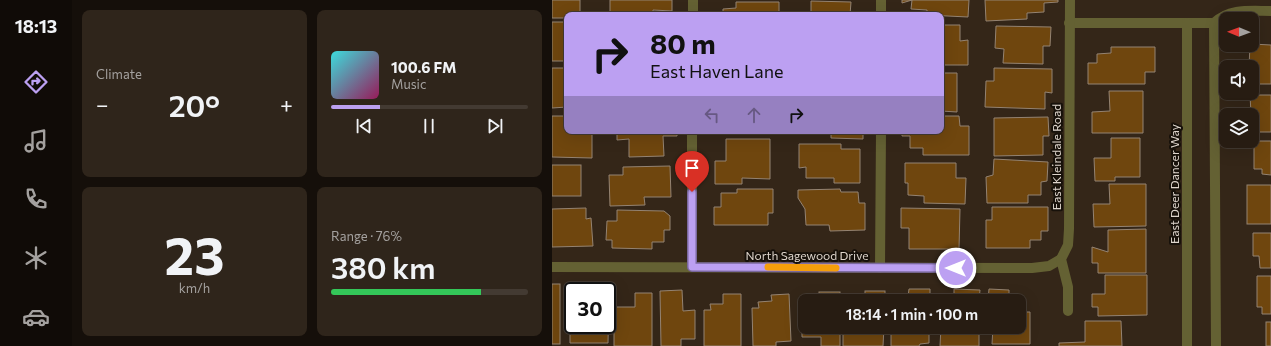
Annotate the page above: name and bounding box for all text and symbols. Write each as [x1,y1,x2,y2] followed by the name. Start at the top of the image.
[1219,12,1259,52] north arrow
[1219,12,1259,148] map controls
[15,15,57,37] text: 18:13
[650,26,716,60] text: 80 m
[584,28,636,80] icon: right
[391,58,457,76] text: 100.6 FM
[650,60,783,82] text: East Haven Lane
[1219,60,1259,100] button: sound
[96,66,142,82] text: Climate
[22,68,50,96] icon: directions
[391,76,426,92] text: Music
[169,86,220,123] text: 20°
[96,91,109,118] text: −
[280,91,293,118] text: +
[701,104,723,126] icon: left
[743,104,765,126] icon: ahead
[785,104,807,126] icon: right
[1049,104,1063,210] street label: East Kleindale Road
[1219,108,1259,148] button: layers
[353,115,375,137] icon: previous
[418,115,440,137] icon: pause
[484,115,506,137] icon: next
[1167,124,1181,244] street label: East Deer Dancer Way
[22,127,50,155] icon: music
[675,151,709,192] pin
[681,157,703,179] icon: arrive
[22,185,50,213] icon: phone
[165,222,224,286] text: 23
[331,228,402,244] text: Range · 76%
[22,244,50,272] icon: climate
[935,247,977,289] position arrow
[331,248,435,285] text: 380 km
[746,248,868,262] street label: North Sagewood Drive
[179,280,210,296] text: km/h
[564,282,616,334] speed limit sign: 30
[22,303,50,331] icon: car
[846,305,978,323] text: 18:14 · 1 min · 100 m

